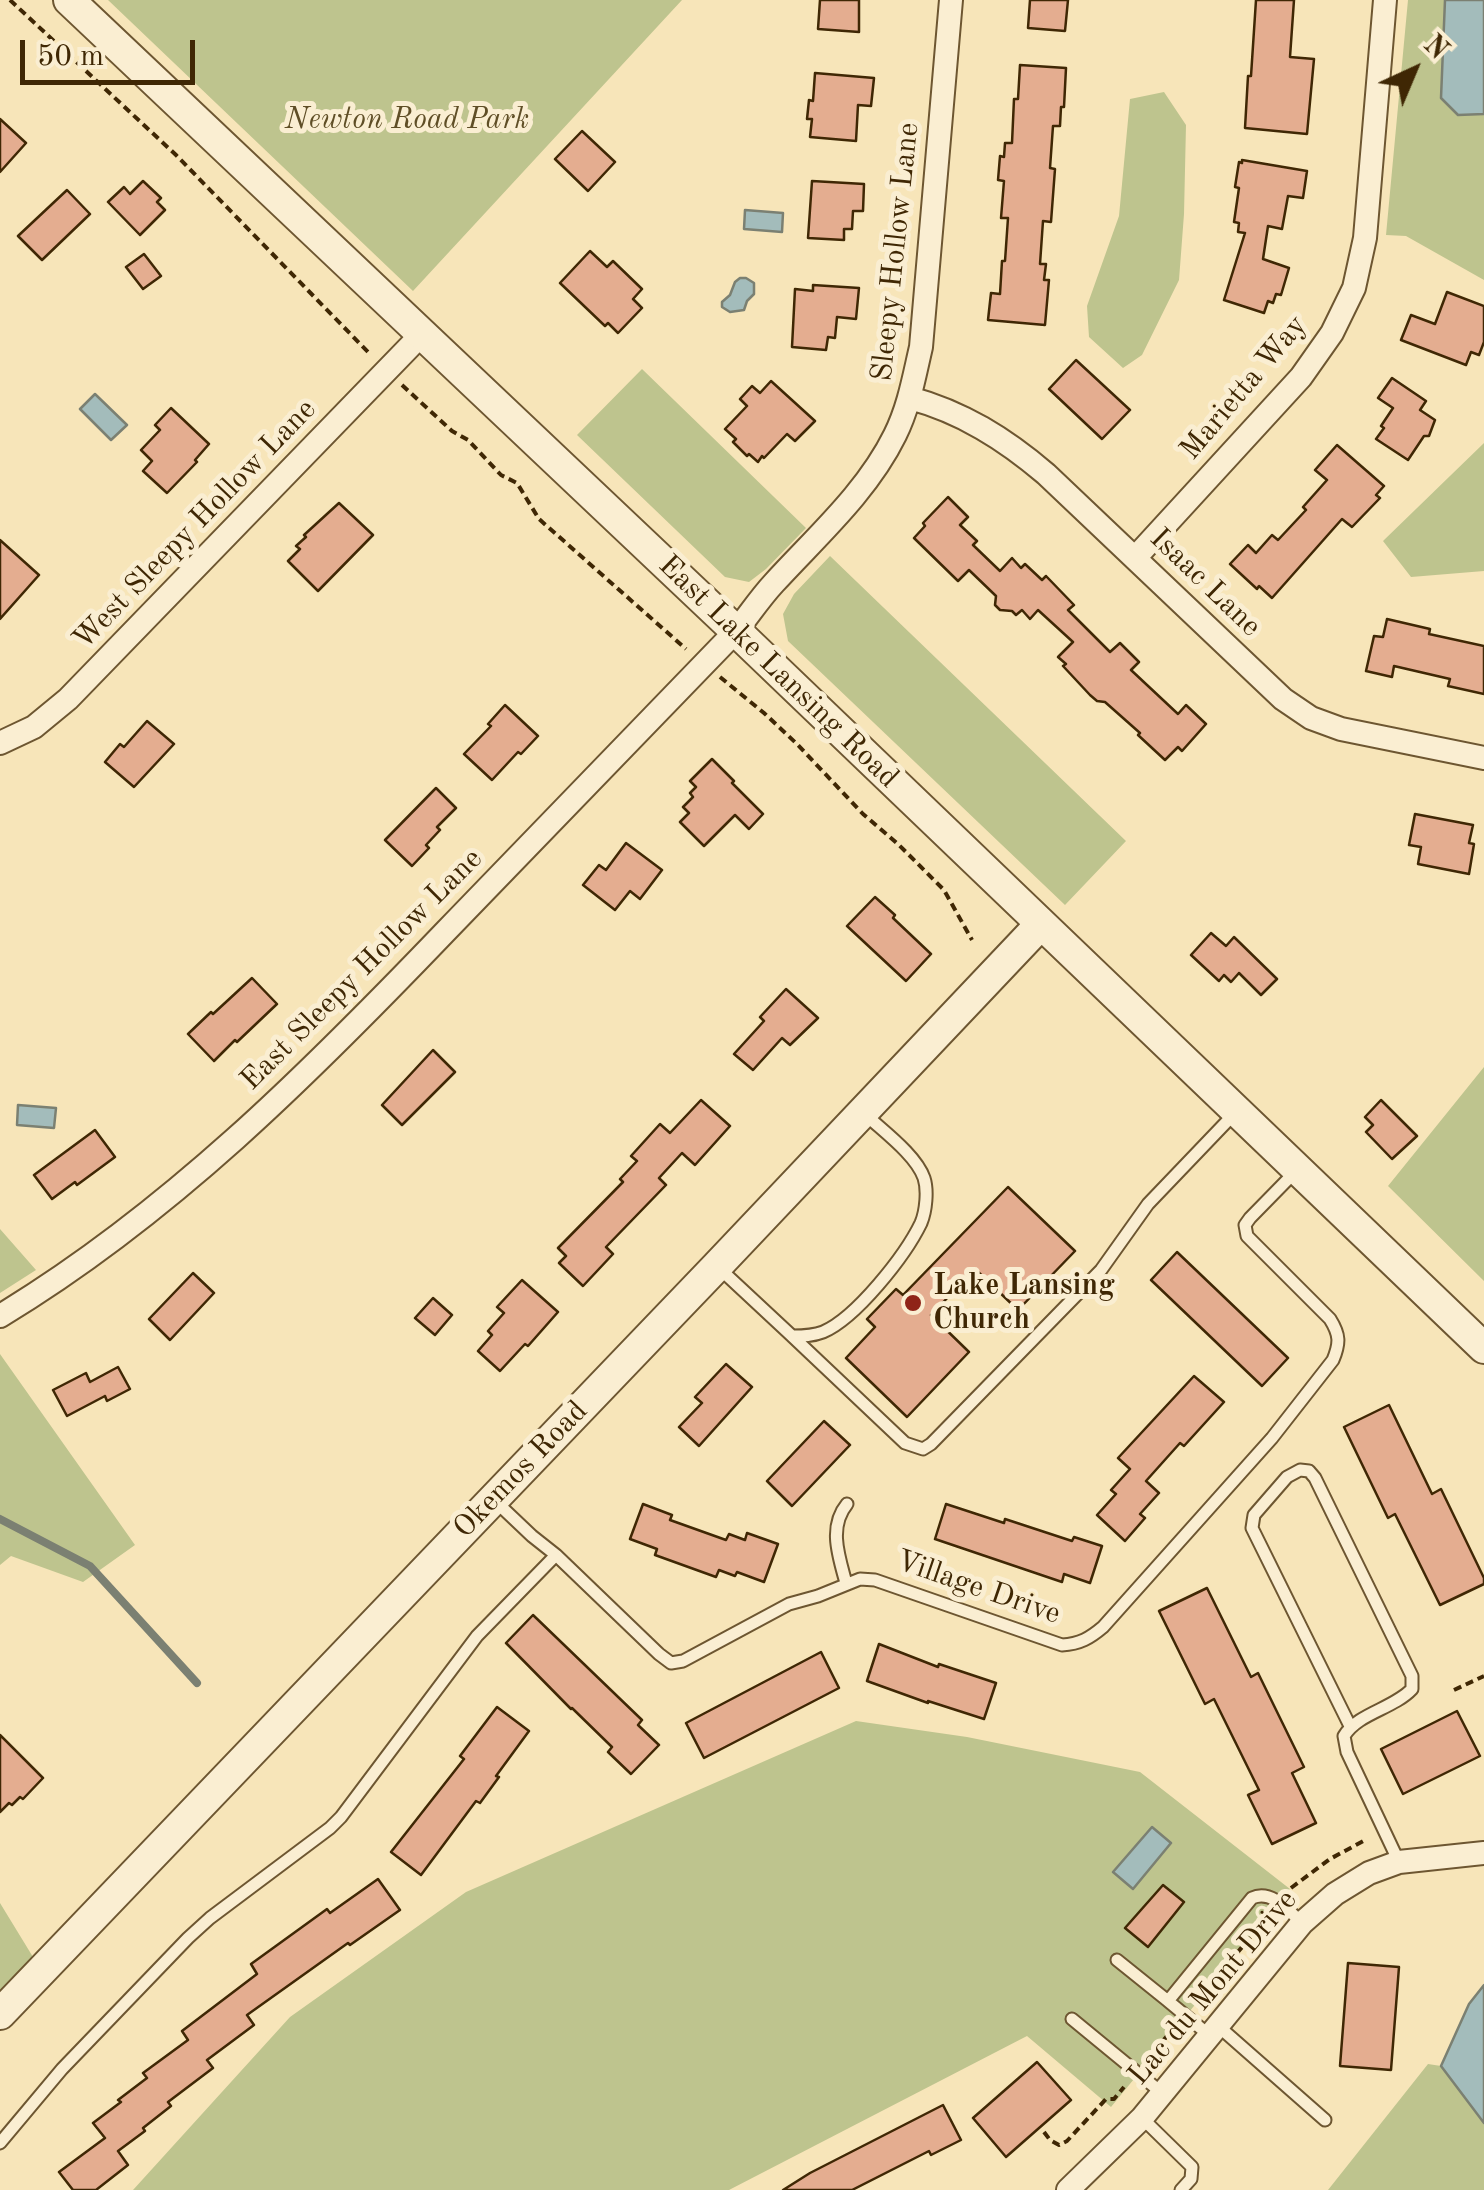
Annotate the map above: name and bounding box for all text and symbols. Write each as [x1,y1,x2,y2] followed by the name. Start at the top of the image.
[25,20,200,82] scale bar
[1364,20,1464,120] north arrow
[1417,31,1452,66] text: N
[37,42,104,72] text: 50 m
[285,102,529,138] park label: Newton Road Park
[865,121,927,383] street label: Sleepy Hollow Lane
[1173,308,1315,468] street label: Marietta Way
[66,392,324,658] street label: West Sleepy Hollow Lane
[1142,521,1268,645] street label: Isaac Lane
[650,548,906,796] street label: East Lake Lansing Road
[234,842,490,1098] street label: East Sleepy Hollow Lane
[933,1268,1115,1338] place label: Lake Lansing Church
[902,1292,924,1314] marker: Lake Lansing Church
[446,1394,596,1546] street label: Okemos Road
[891,1543,1065,1633] street label: Village Drive
[1121,1883,1305,2093] street label: Lac du Mont Drive

